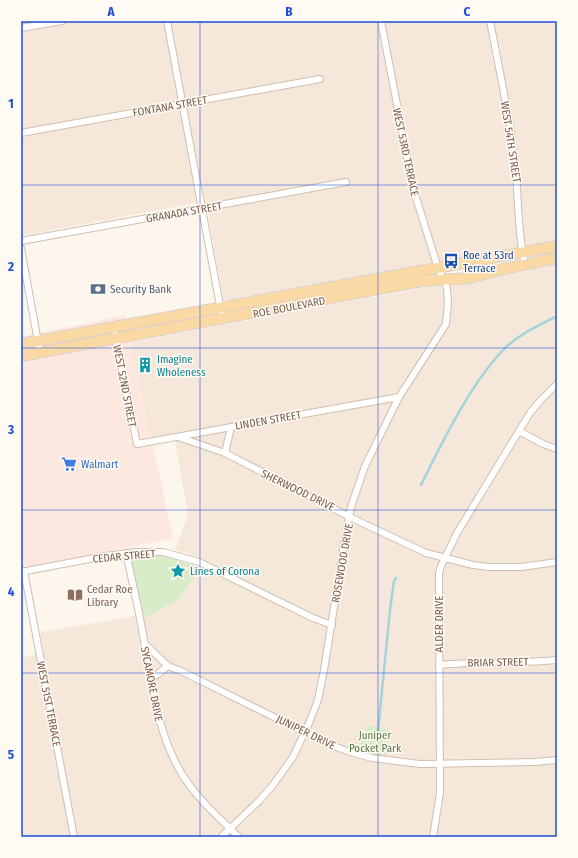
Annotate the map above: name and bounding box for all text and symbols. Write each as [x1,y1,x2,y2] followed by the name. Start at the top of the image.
[106,4,115,19] text: A
[285,4,293,19] text: B
[464,4,471,19] text: C
[132,93,209,119] street label: FONTANA STREET
[8,96,14,111] text: 1
[498,101,523,185] street label: WEST 54TH STREET
[390,107,421,197] street label: WEST 53RD TERRACE
[145,199,224,226] street label: GRANADA STREET
[463,249,514,275] place label: Roe at 53rd Terrace
[442,252,460,270] bus stop icon: Roe at 53rd Terrace
[7,259,14,274] text: 2
[89,280,107,298] bank icon: Security Bank
[110,283,172,296] place label: Security Bank
[252,294,326,321] street label: ROE BOULEVARD
[110,344,139,429] street label: WEST 52ND STREET
[157,353,206,379] place label: Imagine Wholeness
[136,356,154,374] building icon: Imagine Wholeness
[234,408,303,433] street label: LINDEN STREET
[7,422,14,437] text: 3
[60,455,78,473] supermarket icon: Walmart
[81,458,119,471] place label: Walmart
[259,467,337,514] street label: SHERWOOD DRIVE
[329,522,356,604] street label: ROSEWOOD DRIVE
[92,547,157,566] street label: CEDAR STREET
[169,562,187,580] place icon: Lines of Corona
[190,565,260,578] place label: Lines of Corona
[87,583,133,609] place label: Cedar Roe Library
[8,584,15,599] text: 4
[66,586,84,604] library icon: Cedar Roe Library
[433,596,446,652] street label: ALDER DRIVE
[138,645,165,723] street label: SYCAMORE DRIVE
[467,655,530,670] street label: BRIAR STREET
[34,660,63,748] street label: WEST 51ST TERRACE
[274,712,338,752] street label: JUNIPER DRIVE
[349,729,402,755] park label: Juniper Pocket Park
[8,747,14,762] text: 5

